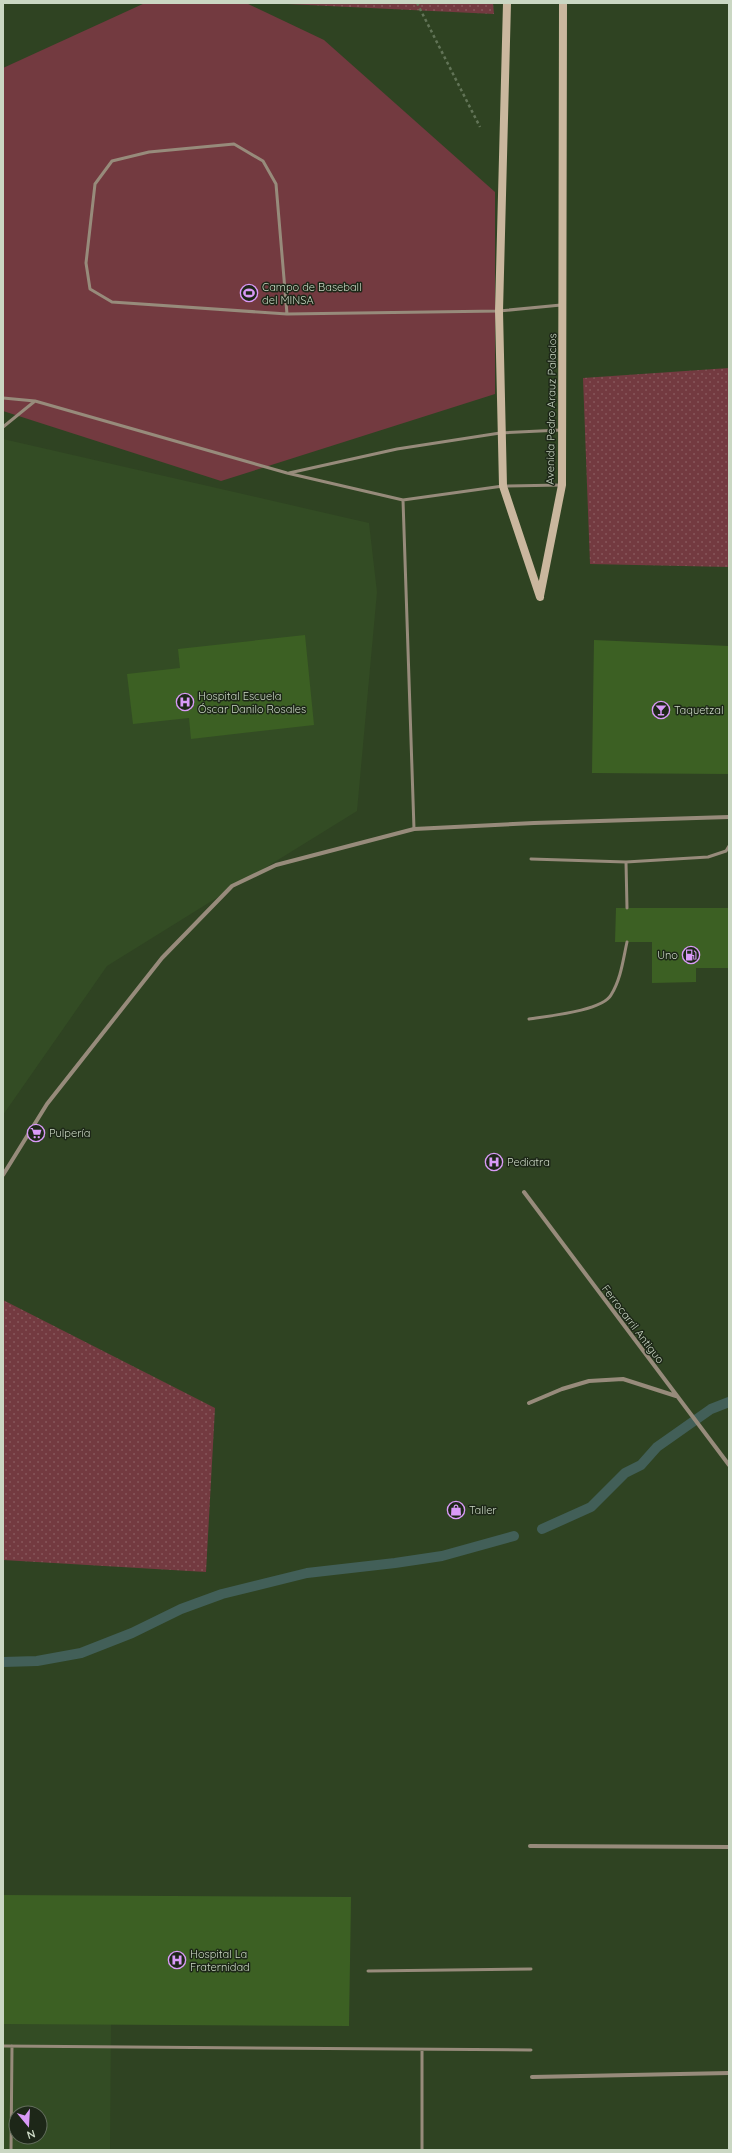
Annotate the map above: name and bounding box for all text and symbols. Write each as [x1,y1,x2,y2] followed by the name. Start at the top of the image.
[262,280,362,307] place label: Campo de Baseball del MINSA
[239,283,259,303] sports icon: Campo de Baseball del MINSA
[543,333,559,485] street label: Avenida Pedro Arauz Palacios
[198,689,306,716] place label: Hospital Escuela Óscar Danilo Rosales
[175,692,195,712] hospital icon: Hospital Escuela Óscar Danilo Rosales
[651,700,671,720] bar icon: Taquetzal
[674,703,724,717] place label: Taquetzal
[681,945,701,965] fuel station icon: Uno
[657,948,678,962] place label: Uno
[26,1123,46,1143] supermarket icon: Pulpería
[49,1126,90,1140] place label: Pulpería
[484,1152,504,1172] hospital icon: Pediatra
[507,1155,550,1169] place label: Pediatra
[599,1282,667,1366] street label: Ferrocarril Antiguo
[446,1500,466,1520] shop icon: Taller
[469,1503,497,1517] place label: Taller
[190,1947,250,1974] place label: Hospital La Fraternidad
[167,1950,187,1970] hospital icon: Hospital La Fraternidad
[8,2105,48,2145] north arrow
[25,2127,37,2142] text: N

